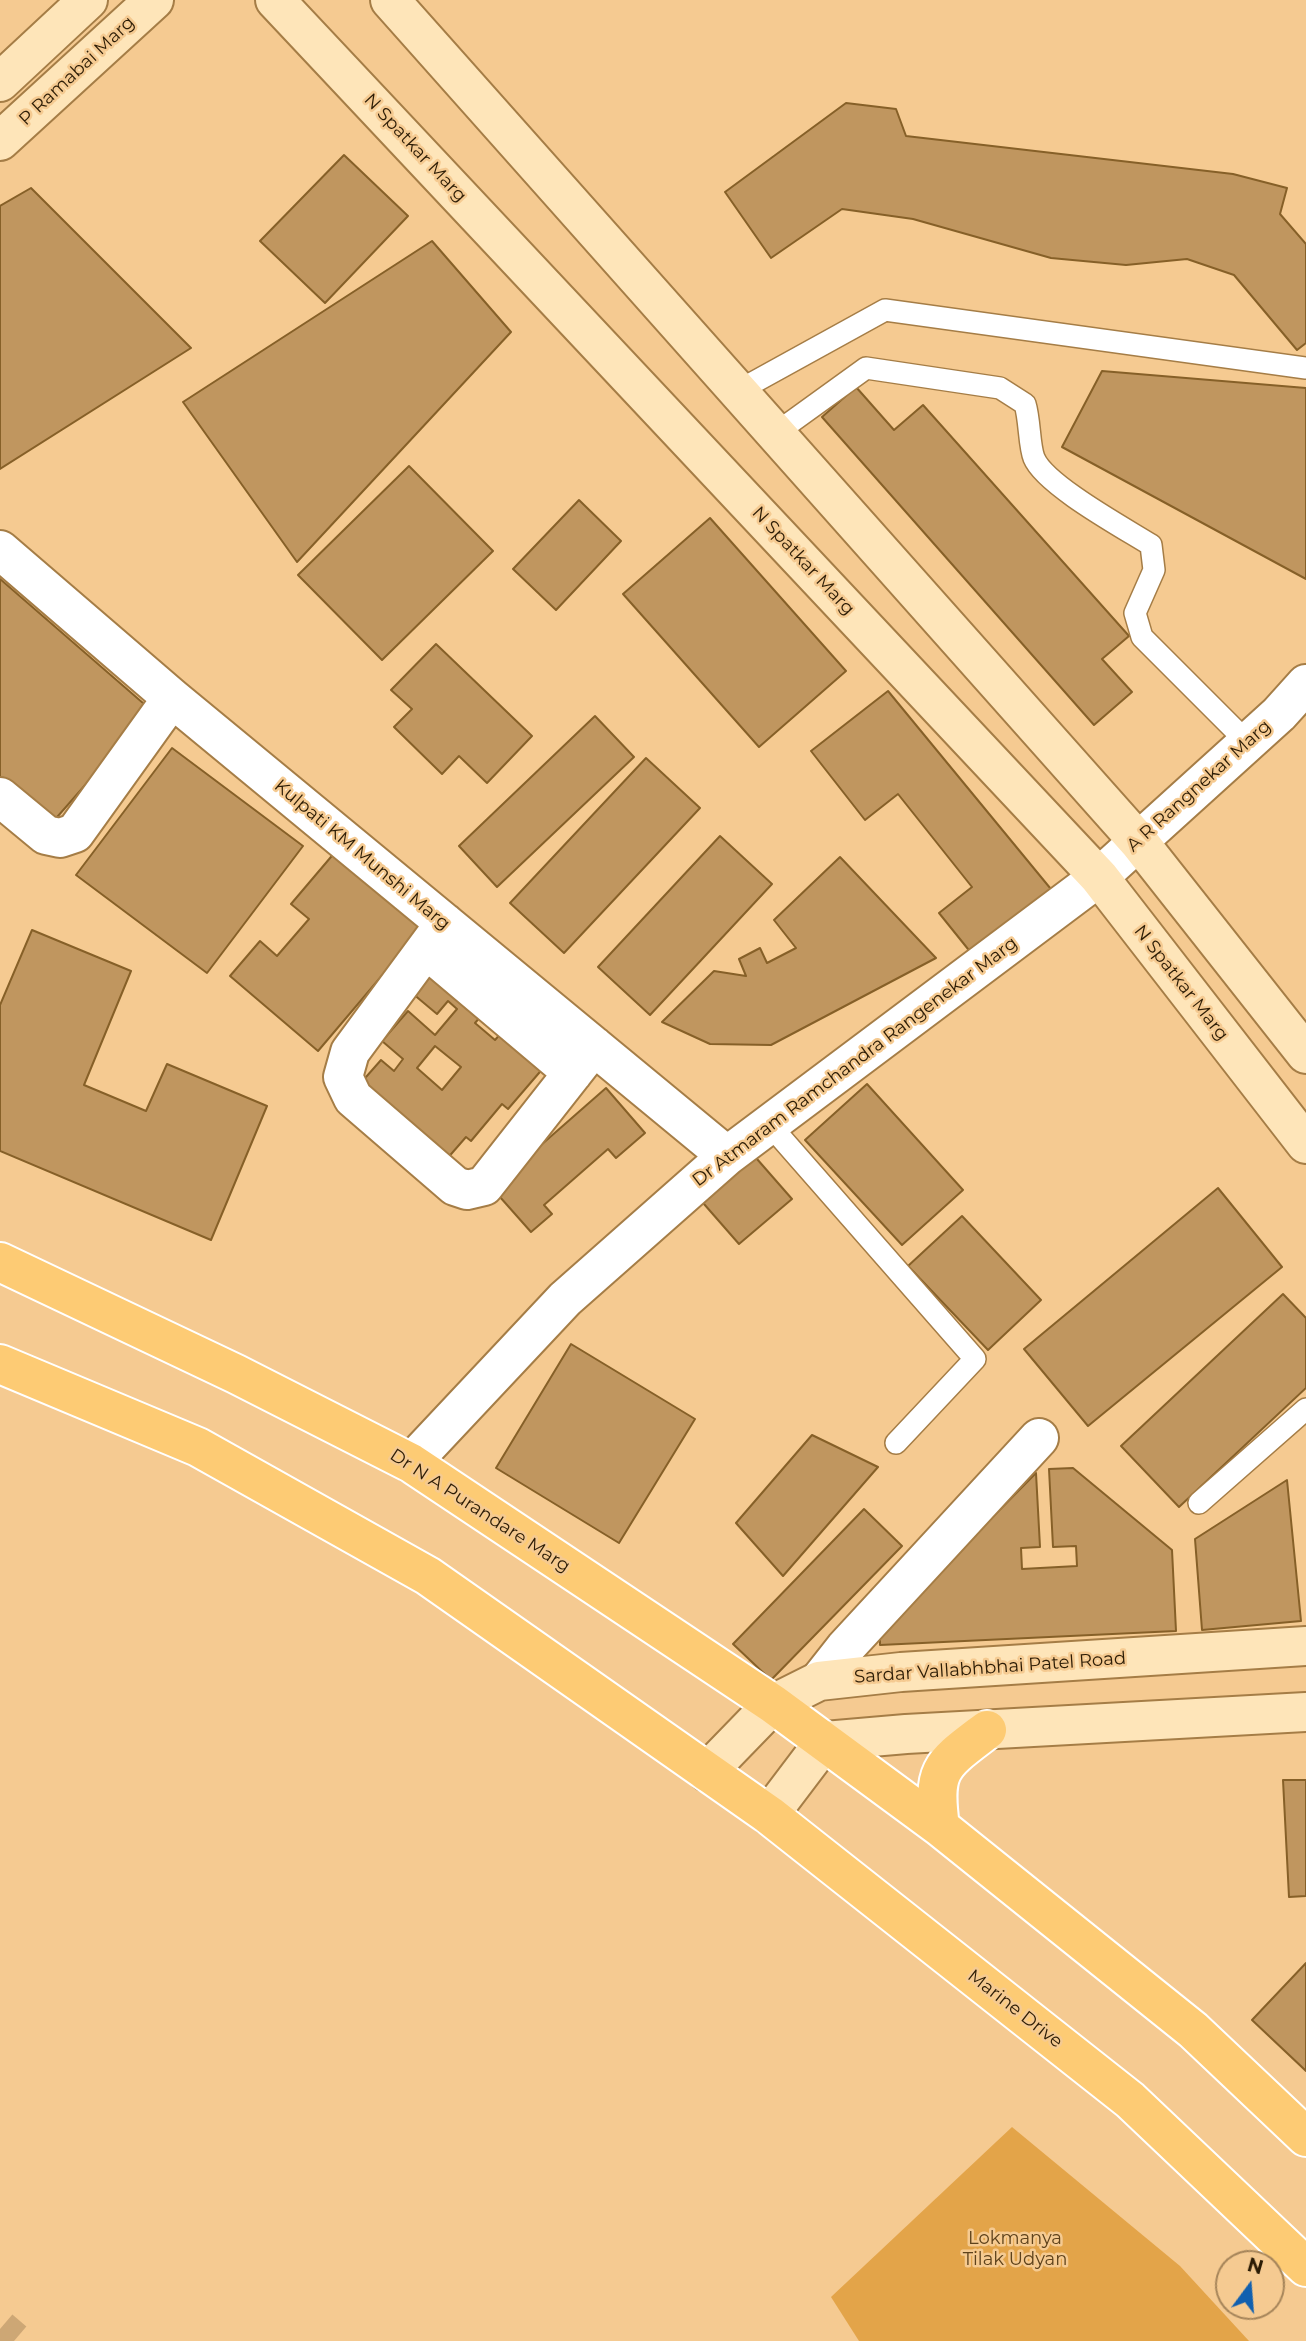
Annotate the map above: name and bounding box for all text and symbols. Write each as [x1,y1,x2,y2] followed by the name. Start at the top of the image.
[15,12,139,130] street label: P Ramabai Marg
[359,89,471,207] street label: N Spatkar Marg
[747,502,859,620] street label: N Spatkar Marg
[1122,716,1276,856] street label: A R Rangnekar Marg
[270,775,454,935] street label: Kulpati KM Munshi Marg
[1129,921,1233,1045] street label: N Spatkar Marg
[688,933,1022,1191] street label: Dr Atmaram Ramchandra Rangenekar Marg
[386,1445,574,1577] street label: Dr N A Purandare Marg
[853,1648,1127,1688] street label: Sardar Vallabhbhai Patel Road
[963,1965,1067,2053] street label: Marine Drive
[963,2228,1067,2270] park label: Lokmanya Tilak Udyan
[1215,2250,1285,2320] north arrow
[1245,2253,1266,2279] text: N

